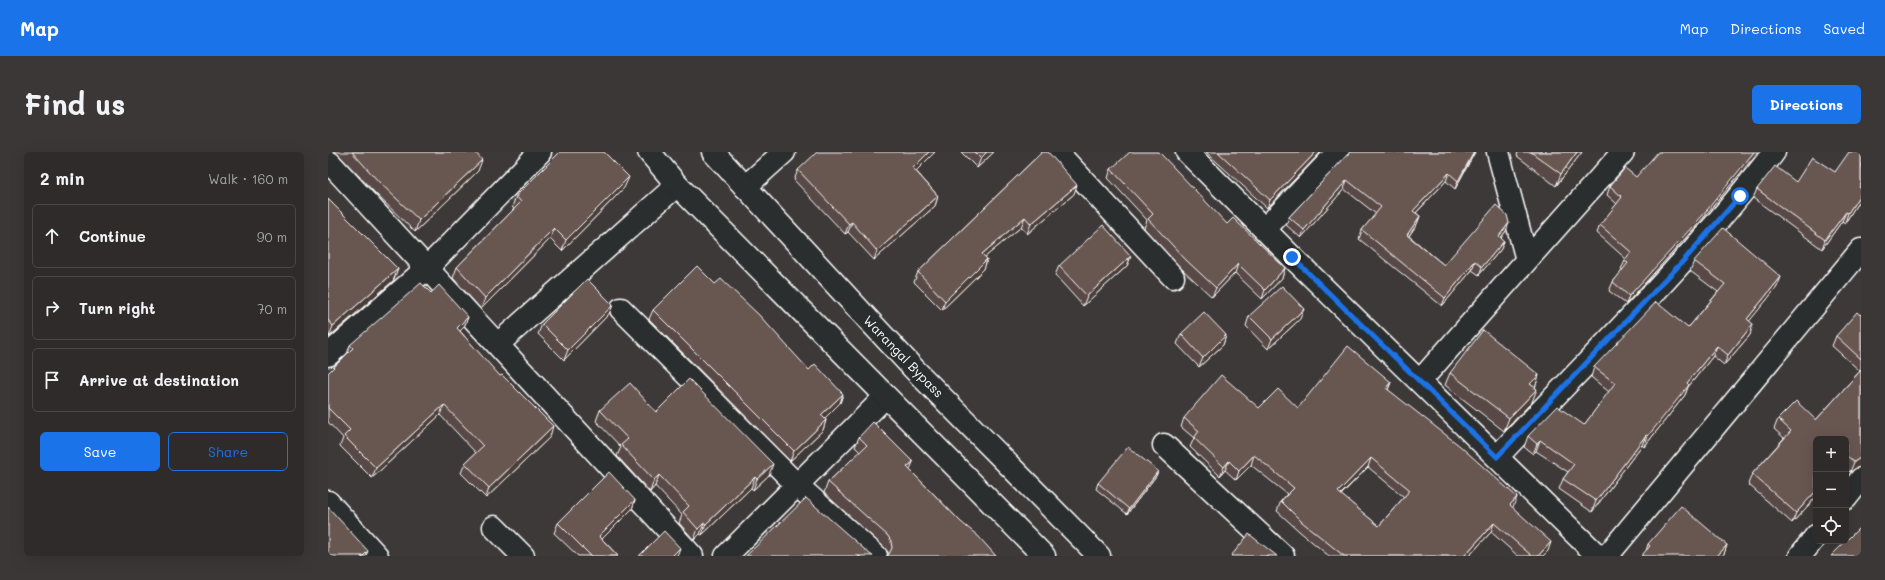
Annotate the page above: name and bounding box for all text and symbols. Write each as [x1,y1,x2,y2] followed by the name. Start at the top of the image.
[20,16,59,41] text: Map
[1680,19,1708,38] text: Map
[1730,19,1801,38] text: Directions
[1823,19,1865,38] text: Saved
[1752,85,1861,124] button: Directions
[24,86,125,122] text: Find us
[40,167,85,189] text: 2 min
[208,170,288,187] text: Walk · 160 m
[1731,187,1749,205] route start
[41,225,63,247] icon: ahead
[79,226,146,246] text: Continue
[257,228,287,245] text: 90 m
[1283,248,1301,266] route end
[41,297,63,319] icon: right
[79,298,156,318] text: Turn right
[257,300,287,317] text: 70 m
[860,311,948,401] street label: Warangal Bypass
[41,369,63,391] icon: arrive
[79,370,239,390] text: Arrive at destination
[40,432,160,471] button: Save
[168,432,288,471] button: Share
[1813,436,1849,544] map controls
[1813,436,1849,472] button: +
[1813,472,1849,508] button: −
[1813,508,1849,544] button: locate

